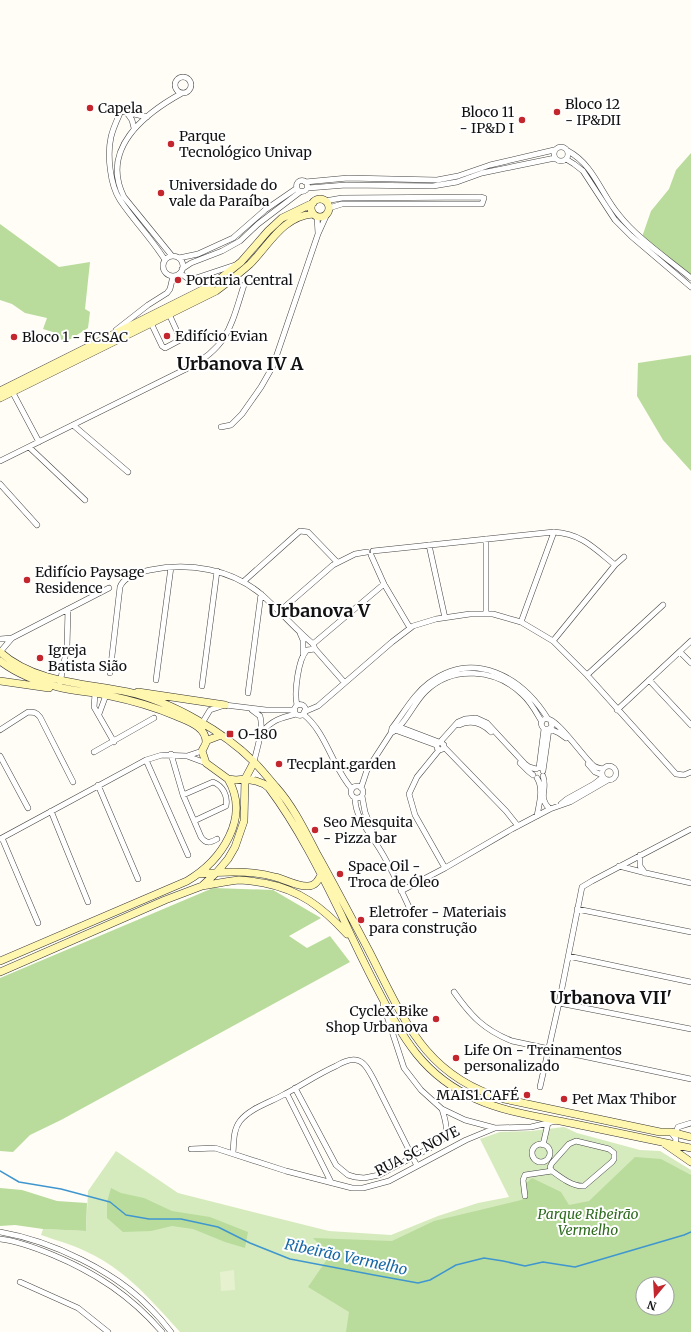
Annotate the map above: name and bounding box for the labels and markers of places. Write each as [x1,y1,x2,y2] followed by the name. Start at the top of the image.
[565,95,621,129] place label: Bloco 12 - IP&DII
[98,99,143,117] place label: Capela
[85,103,95,113] marker: Capela
[460,103,514,137] place label: Bloco 11 - IP&D I
[552,107,562,117] marker: Bloco 12 - IP&DII
[517,115,527,125] marker: Bloco 11 - IP&D I
[179,127,312,161] place label: Parque Tecnológico Univap
[166,139,176,149] marker: Parque Tecnológico Univap
[168,176,277,210] place label: Universidade do vale da Paraíba
[156,188,166,198] marker: Universidade do vale da Paraíba
[186,271,294,289] place label: Portaria Central
[173,275,183,285] marker: Portaria Central
[175,327,268,345] place label: Edifício Evian
[22,328,128,346] place label: Bloco 1 - FCSAC
[162,331,172,341] marker: Edifício Evian
[9,332,19,342] marker: Bloco 1 - FCSAC
[35,563,144,597] place label: Edifício Paysage Residence
[22,575,32,585] marker: Edifício Paysage Residence
[48,641,127,675] place label: Igreja Batista Sião
[35,653,45,663] marker: Igreja Batista Sião
[238,725,277,743] place label: O-180
[225,729,235,739] marker: O-180
[287,755,396,773] place label: Tecplant.garden
[274,759,284,769] marker: Tecplant.garden
[323,813,413,847] place label: Seo Mesquita - Pizza bar
[310,825,320,835] marker: Seo Mesquita - Pizza bar
[348,857,439,891] place label: Space Oil - Troca de Óleo
[335,869,345,879] marker: Space Oil - Troca de Óleo
[369,903,506,937] place label: Eletrofer - Materiais para construção
[356,915,366,925] marker: Eletrofer - Materiais para construção
[326,1002,428,1036] place label: CycleX Bike Shop Urbanova
[431,1014,441,1024] marker: CycleX Bike Shop Urbanova
[464,1041,622,1075] place label: Life On - Treinamentos personalizado
[451,1053,461,1063] marker: Life On - Treinamentos personalizado
[436,1086,519,1104] place label: MAIS1.CAFÉ
[522,1090,532,1100] marker: MAIS1.CAFÉ
[572,1090,676,1108] place label: Pet Max Thibor
[559,1094,569,1104] marker: Pet Max Thibor

